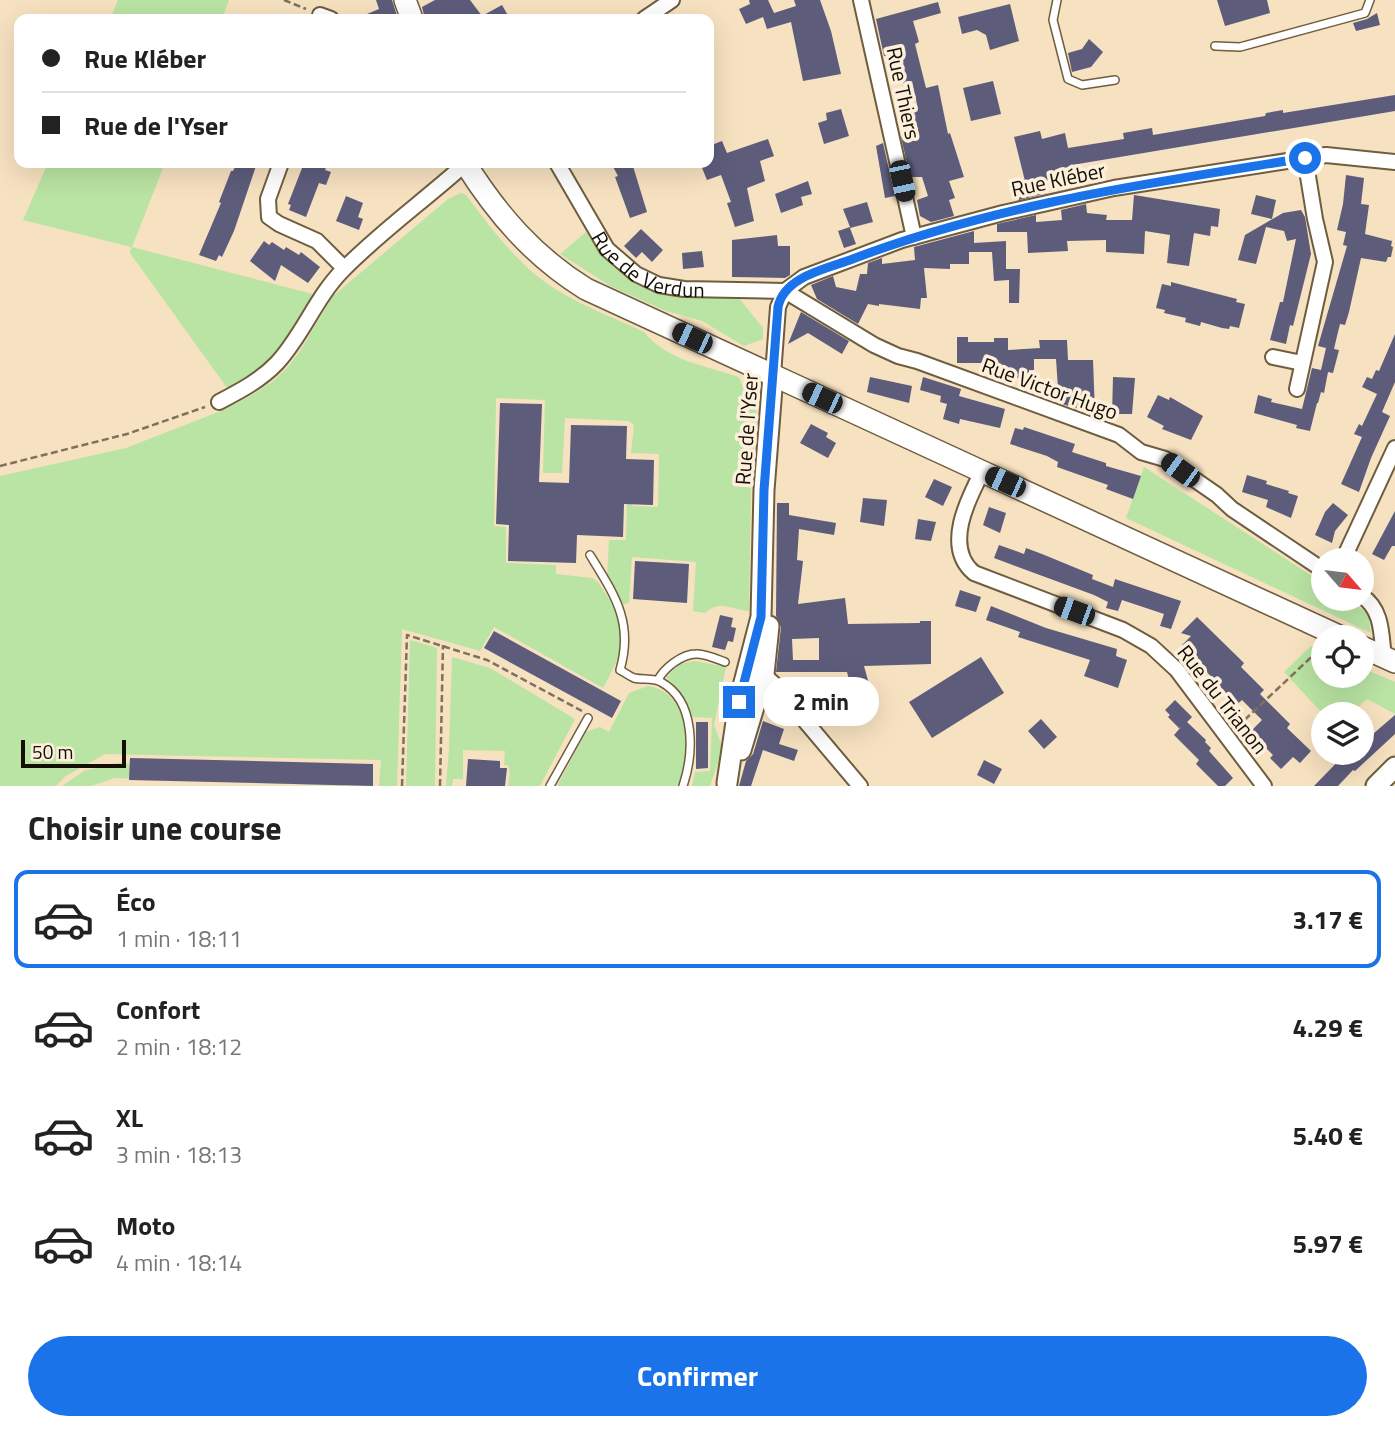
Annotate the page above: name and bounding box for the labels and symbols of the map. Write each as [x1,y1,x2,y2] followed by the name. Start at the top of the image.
[879,44,929,142] street label: Rue Thiers
[1289,142,1321,174] route start
[1008,153,1108,205] street label: Rue Kléber
[888,158,917,204] car
[584,225,705,305] street label: Rue de Verdun
[669,320,716,356] car
[977,349,1123,427] street label: Rue Victor Hugo
[726,372,766,486] street label: Rue de l'Yser
[799,380,846,416] car
[1157,449,1204,491] car
[982,464,1029,500] car
[1311,548,1374,611] north arrow
[1051,594,1098,628] car
[1170,637,1276,761] street label: Rue du Trianon
[764,678,879,726] callout: 2 min
[723,686,755,718] route end
[21,737,126,769] scale bar

